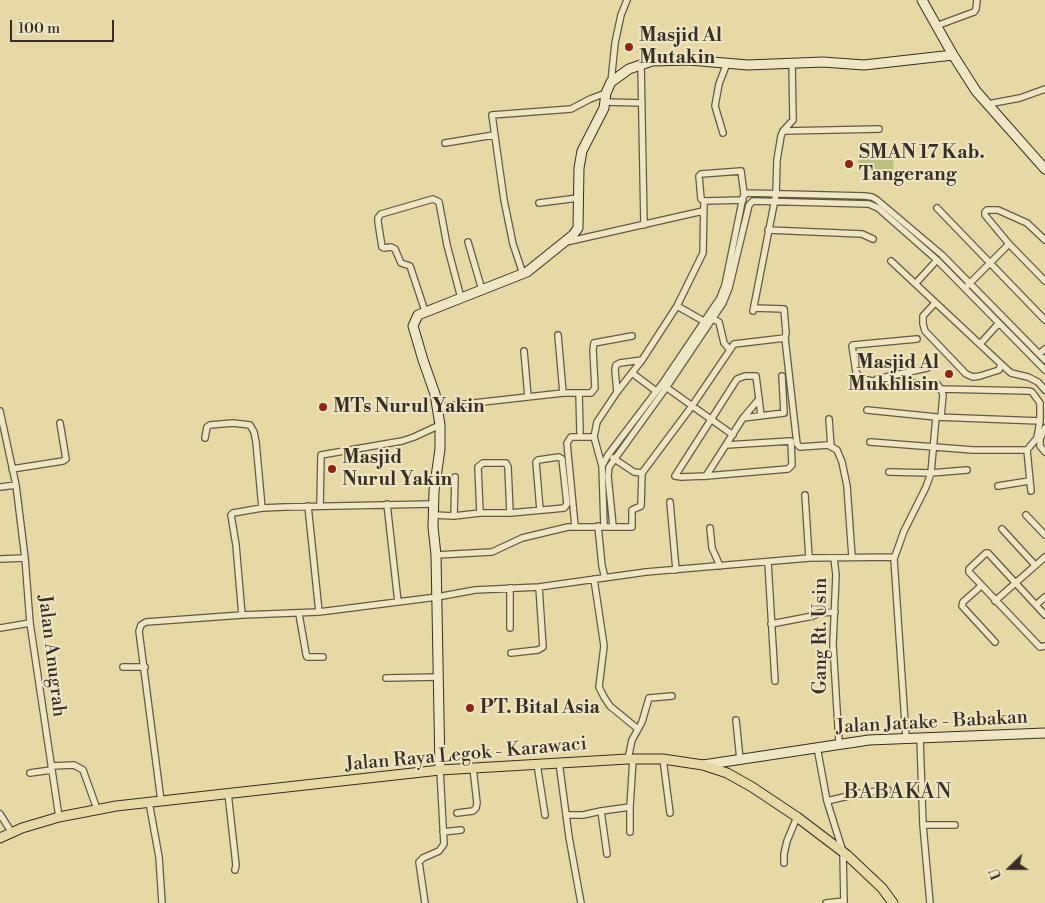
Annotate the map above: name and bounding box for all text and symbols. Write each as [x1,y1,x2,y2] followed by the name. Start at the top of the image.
[12,10,116,42] scale bar
[18,19,60,38] text: 100 m
[639,25,722,69] place label: Masjid Al Mutakin
[623,41,635,53] marker: Masjid Al Mutakin
[859,142,985,186] place label: SMAN 17 Kab. Tangerang
[843,158,855,170] marker: SMAN 17 Kab. Tangerang
[848,352,939,396] place label: Masjid Al Mukhlisin
[943,368,955,380] marker: Masjid Al Mukhlisin
[333,396,485,418] place label: MTs Nurul Yakin
[317,401,329,413] marker: MTs Nurul Yakin
[342,447,452,491] place label: Masjid Nurul Yakin
[326,463,338,475] marker: Masjid Nurul Yakin
[810,578,832,694] street label: Gang Rt. Usin
[32,594,70,718] street label: Jalan Anugrah
[480,697,600,719] place label: PT. Bital Asia
[464,702,476,714] marker: PT. Bital Asia
[836,707,1028,739] street label: Jalan Jatake - Babakan
[344,733,588,777] street label: Jalan Raya Legok - Karawaci
[843,780,953,806] district label: BABAKAN
[985,843,1035,893] north arrow
[986,865,1006,882] text: U

